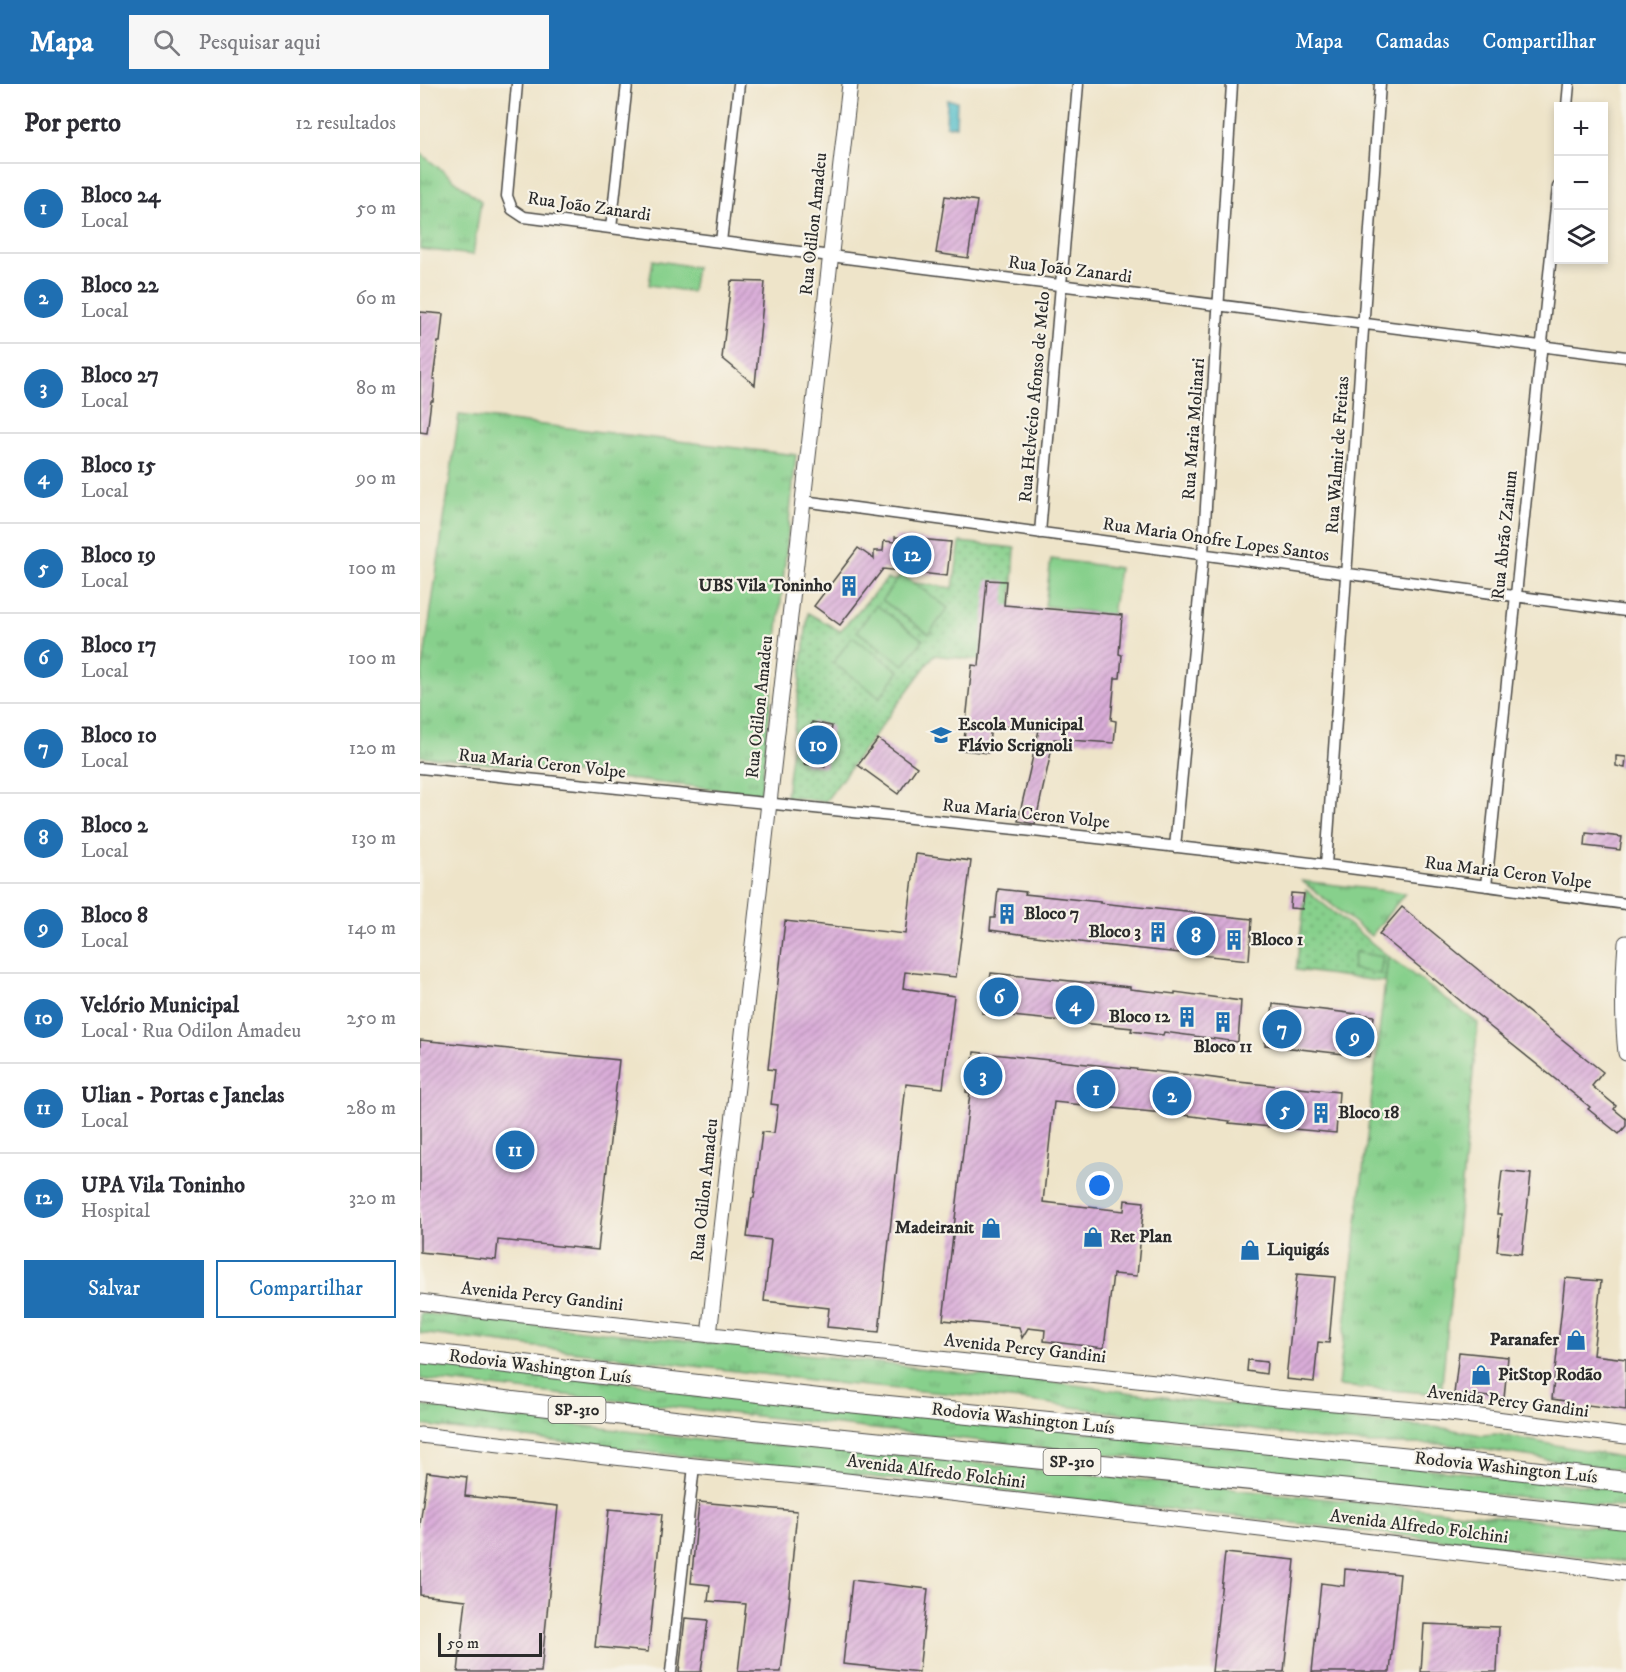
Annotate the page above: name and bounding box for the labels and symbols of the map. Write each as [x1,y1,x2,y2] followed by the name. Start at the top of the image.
[796,151,832,297] street label: Rua Odilon Amadeu
[526,187,652,227] street label: Rua João Zanardi
[1007,251,1133,289] street label: Rua João Zanardi
[1015,290,1055,504] street label: Rua Helvécio Afonso de Melo
[1178,357,1210,501] street label: Rua Maria Molinari
[1322,375,1354,535] street label: Rua Walmir de Freitas
[1487,469,1523,601] street label: Rua Abrão Zainun
[1101,513,1331,567] street label: Rua Maria Onofre Lopes Santos
[892,532,932,578] pin: 12
[837,574,861,598] building icon: UBS Vila Toninho
[699,575,832,597] place label: UBS Vila Toninho
[742,634,778,780] street label: Rua Odilon Amadeu
[958,714,1084,757] place label: Escola Municipal Flávio Scrignoli
[798,722,838,768] pin: 10
[929,723,953,747] school or university icon: Escola Municipal Flávio Scrignoli
[457,744,627,784] street label: Rua Maria Ceron Volpe
[941,794,1111,834] street label: Rua Maria Ceron Volpe
[1423,852,1593,894] street label: Rua Maria Ceron Volpe
[995,902,1019,926] building icon: Bloco 7
[1024,903,1079,925] place label: Bloco 7
[1176,914,1216,958] pin: 8
[1146,920,1170,944] building icon: Bloco 3
[1089,921,1141,943] place label: Bloco 3
[1222,928,1246,952] building icon: Bloco 1
[1251,929,1304,951] place label: Bloco 1
[980,974,1018,1020] pin: 6
[1056,982,1094,1028] pin: 4
[1175,1005,1199,1029] building icon: Bloco 12
[1109,1006,1171,1028] place label: Bloco 12
[1262,1006,1302,1052] pin: 7
[1211,1010,1235,1034] building icon: Bloco 11
[1336,1014,1374,1060] pin: 9
[1194,1036,1253,1058] place label: Bloco 11
[964,1054,1002,1098] pin: 3
[1076,1066,1116,1112] pin: 1
[1152,1074,1191,1118] pin: 2
[1266,1088,1304,1132] pin: 5
[1309,1101,1333,1125] building icon: Bloco 18
[1338,1102,1399,1124] place label: Bloco 18
[687,1117,723,1263] street label: Rua Odilon Amadeu
[496,1128,535,1172] pin: 11
[1085,1171,1114,1200] your location
[979,1216,1003,1240] shop icon: Madeiranit
[895,1217,974,1239] place label: Madeiranit
[1081,1225,1105,1249] shop icon: Ret Plan
[1110,1226,1172,1248] place label: Ret Plan
[1238,1238,1262,1262] shop icon: Liquigás
[1267,1239,1329,1261] place label: Liquigás
[460,1278,624,1316] street label: Avenida Percy Gandini
[1564,1328,1588,1352] shop icon: Paranafer
[1490,1329,1559,1351] place label: Paranafer
[943,1330,1107,1368] street label: Avenida Percy Gandini
[447,1345,633,1389] street label: Rodovia Washington Luís
[1469,1363,1493,1387] shop icon: PitStop Rodão
[1498,1364,1602,1386] place label: PitStop Rodão
[1426,1381,1590,1423] street label: Avenida Percy Gandini
[548,1397,606,1423] road number: SP-310
[930,1398,1116,1440] street label: Rodovia Washington Luís
[1413,1447,1599,1489] street label: Rodovia Washington Luís
[1044,1449,1100,1475] road number: SP-310
[846,1450,1026,1494] street label: Avenida Alfredo Folchini
[1329,1505,1509,1549] street label: Avenida Alfredo Folchini
[438,1630,542,1658] scale bar

